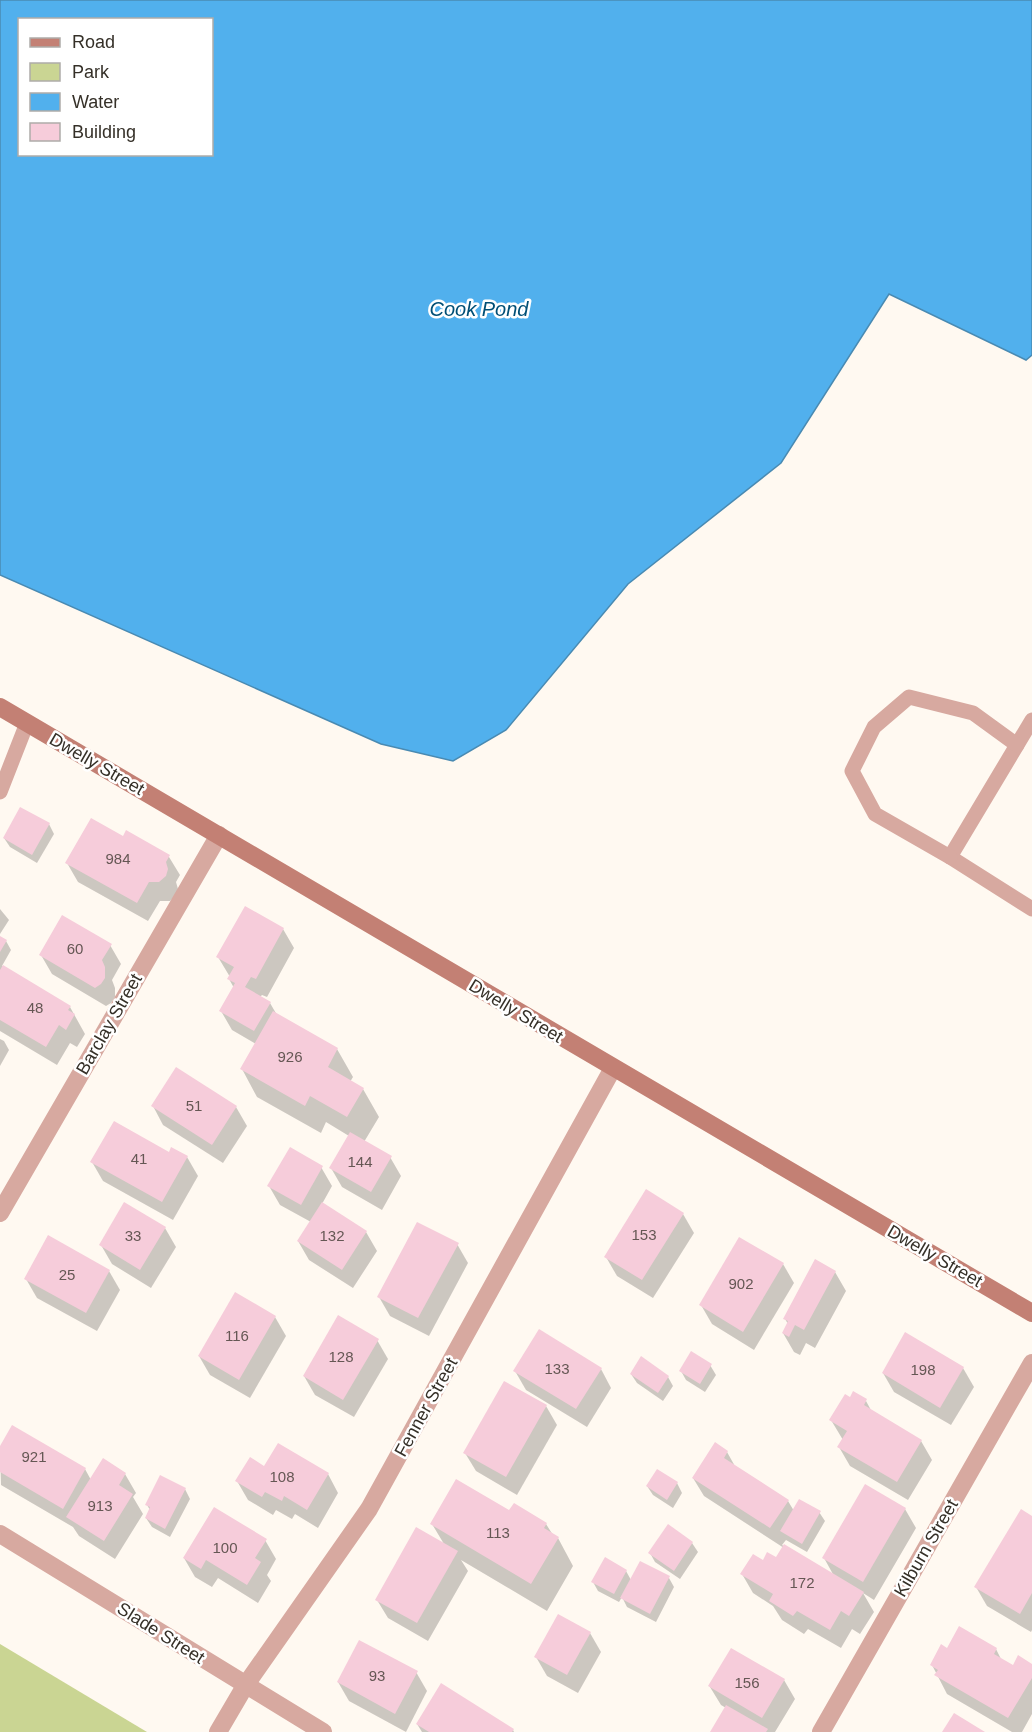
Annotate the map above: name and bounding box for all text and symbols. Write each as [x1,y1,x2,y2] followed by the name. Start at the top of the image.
[18,18,213,156] legend
[72,32,115,52] text: Road
[72,62,110,82] text: Park
[72,92,119,112] text: Water
[72,122,136,142] text: Building
[430,298,529,320] water label: Cook Pond
[46,729,148,799] street label: Dwelly Street
[105,850,131,867] house number: 984
[67,940,83,957] house number: 60
[72,970,146,1078] street label: Barclay Street
[465,975,567,1047] street label: Dwelly Street
[27,999,43,1016] house number: 48
[277,1048,303,1065] house number: 926
[186,1097,202,1114] house number: 51
[131,1150,147,1167] house number: 41
[347,1153,373,1170] house number: 144
[884,1221,986,1291] street label: Dwelly Street
[631,1226,657,1243] house number: 153
[125,1227,141,1244] house number: 33
[319,1227,345,1244] house number: 132
[59,1266,75,1283] house number: 25
[728,1275,754,1292] house number: 902
[225,1327,249,1344] house number: 116
[328,1348,354,1365] house number: 128
[391,1354,461,1460] street label: Fenner Street
[544,1360,570,1377] house number: 133
[910,1361,936,1378] house number: 198
[21,1448,47,1465] house number: 921
[269,1468,295,1485] house number: 108
[890,1496,962,1600] street label: Kilburn Street
[87,1497,113,1514] house number: 913
[486,1524,510,1541] house number: 113
[212,1539,238,1556] house number: 100
[789,1574,815,1591] house number: 172
[114,1598,208,1668] street label: Slade Street
[369,1667,385,1684] house number: 93
[734,1674,760,1691] house number: 156

